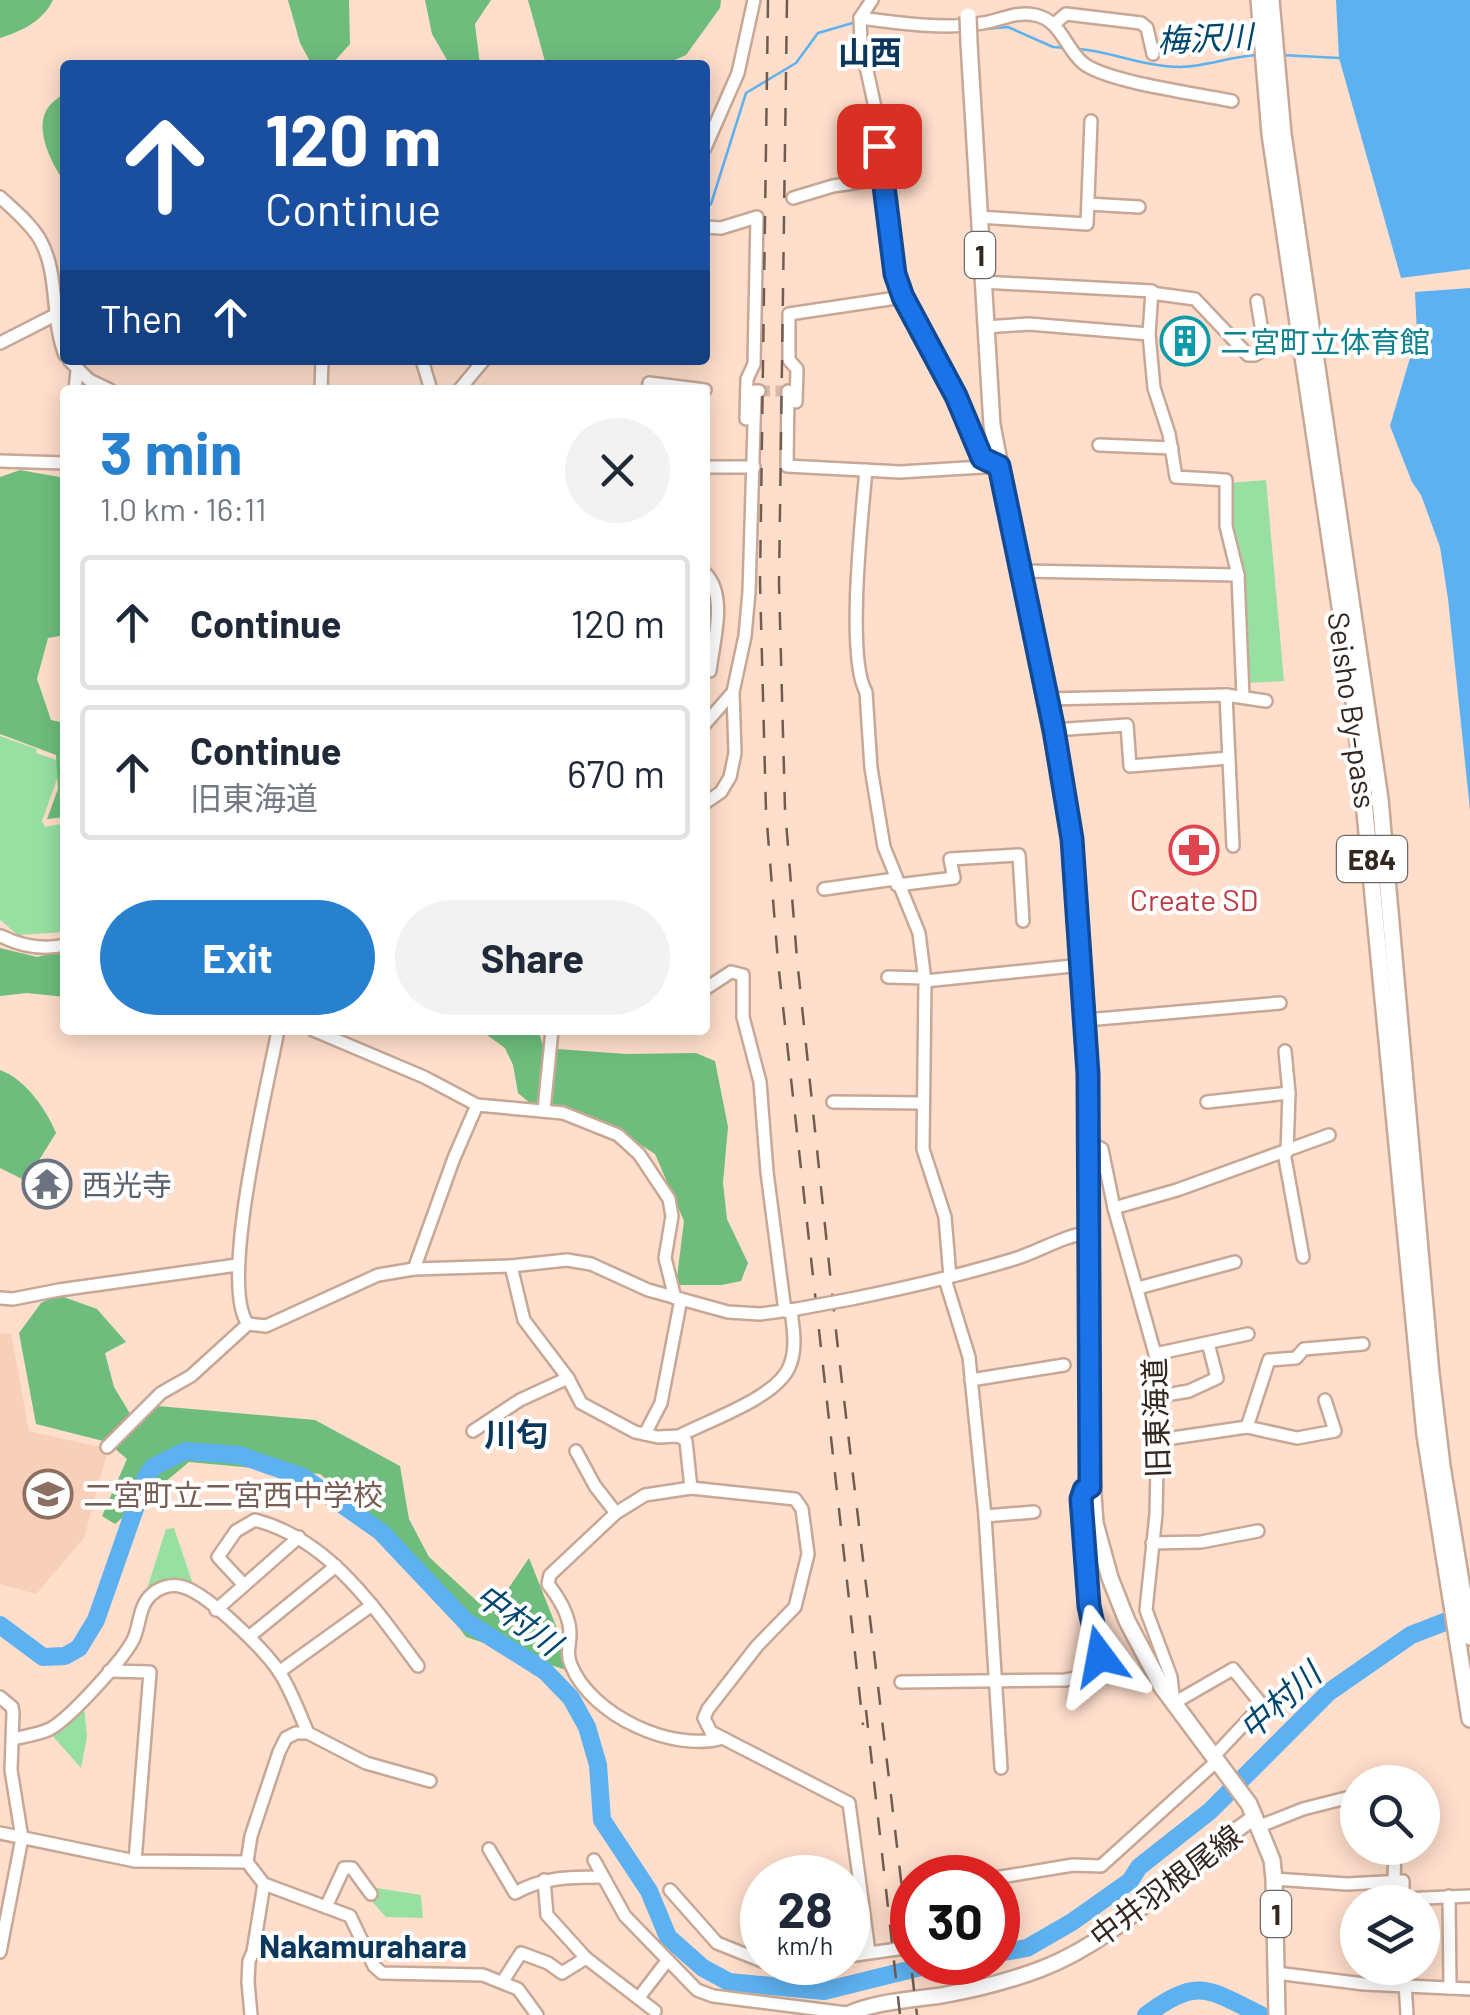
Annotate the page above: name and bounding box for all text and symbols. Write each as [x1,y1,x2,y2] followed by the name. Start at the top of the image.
[1156,15,1257,58] water label: 梅沢川
[838,32,902,70] district label: 山西
[265,96,441,180] text: 120 m
[100,100,230,230] icon: ahead
[837,104,922,189] pin
[852,119,907,174] icon: arrive
[265,181,441,235] text: Continue
[965,232,995,278] road number: 1
[203,290,258,345] icon: ahead
[100,295,183,341] text: Then
[1159,315,1211,367] building icon: 二宮町立体育館
[1220,323,1430,359] place label: 二宮町立体育館
[100,415,243,487] text: 3 min
[565,418,670,523] button: close
[100,489,267,527] text: 1.0 km · 16:11
[105,595,160,650] icon: ahead
[190,600,341,646] text: Continue
[571,600,665,646] text: 120 m
[1321,609,1385,811] street label: Seisho By-pass
[190,727,341,773] text: Continue
[105,745,160,800] icon: ahead
[567,750,665,796] text: 670 m
[190,778,318,816] text: 旧東海道
[1168,824,1220,876] pharmacy icon: Create SD
[1337,836,1407,882] road number: E84
[1130,881,1258,917] place label: Create SD
[100,900,375,1015] button: Exit
[395,900,670,1015] button: Share
[21,1158,73,1210] temple icon: 西光寺
[82,1166,172,1202] place label: 西光寺
[1135,1357,1175,1479] street label: 旧東海道
[484,1414,548,1452] district label: 川匂
[22,1468,74,1520] school or university icon: 二宮町立二宮西中学校
[83,1476,383,1512] place label: 二宮町立二宮西中学校
[469,1574,571,1663] water label: 中村川
[1048,1604,1152,1708] position arrow
[1231,1652,1330,1746] water label: 中村川
[1340,1765,1440,1985] map controls
[1340,1765,1440,1865] button: search
[1082,1816,1248,1954] street label: 中井羽根尾線
[890,1855,1020,1985] speed limit sign: 30
[777,1878,833,1938] text: 28
[1340,1885,1440,1985] button: layers
[1261,1891,1291,1937] road number: 1
[259,1926,467,1964] district label: Nakamurahara
[777,1930,833,1960] text: km/h

